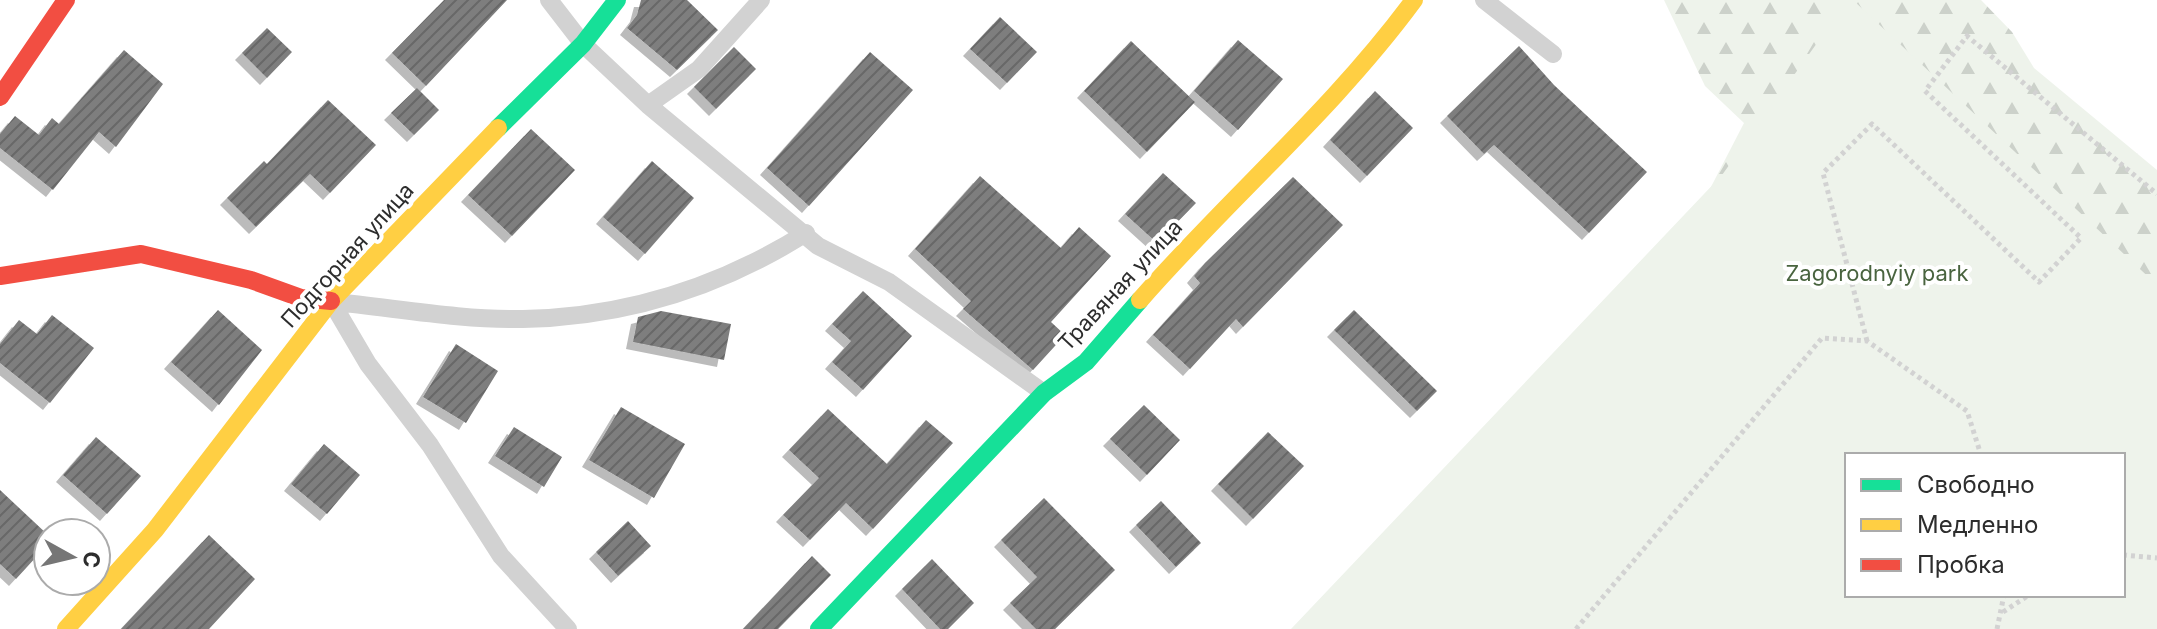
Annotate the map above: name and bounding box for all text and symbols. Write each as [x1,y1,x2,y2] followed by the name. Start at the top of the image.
[275,177,419,333] street label: Подгорная улица
[1053,214,1187,356] street label: Травяная улица
[1785,260,1969,286] park label: Zagorodnyiy park
[1845,453,2125,597] legend
[1917,470,2035,499] text: Свободно
[1917,510,2038,539] text: Медленно
[32,517,112,597] north arrow
[78,550,106,570] text: С
[1917,550,2005,579] text: Пробка

